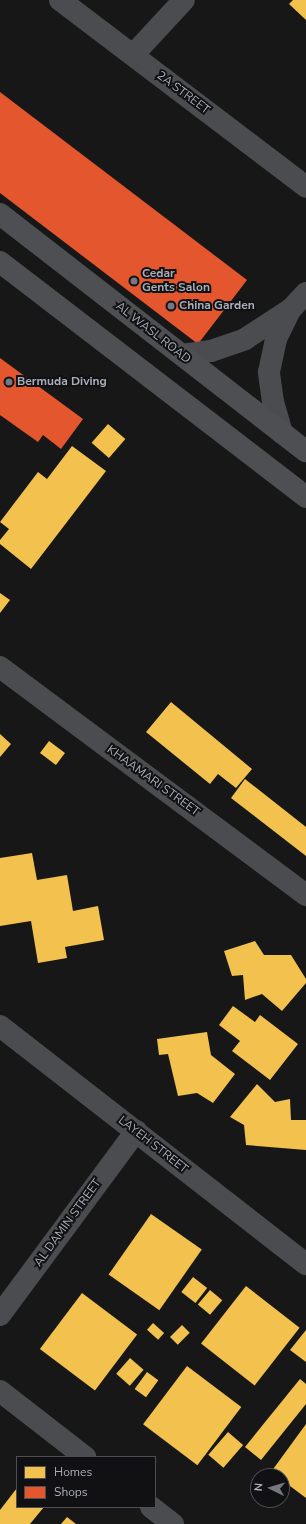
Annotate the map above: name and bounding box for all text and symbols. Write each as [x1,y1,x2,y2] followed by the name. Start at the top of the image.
[154,68,212,118] street label: 2A STREET
[142,267,210,295] place label: Cedar Gents Salon
[129,276,139,286] marker: Cedar Gents Salon
[113,299,193,367] street label: AL WASL ROAD
[179,299,255,313] place label: China Garden
[166,301,176,311] marker: China Garden
[17,375,107,389] place label: Bermuda Diving
[4,377,14,387] marker: Bermuda Diving
[104,743,202,819] street label: KHAAMARI STREET
[115,1113,191,1177] street label: LAYEH STREET
[31,1176,105,1270] street label: AL DAMIN STREET
[16,1456,156,1508] legend
[54,1464,92,1480] text: Homes
[250,1468,290,1508] north arrow
[251,1482,266,1492] text: N
[54,1484,88,1500] text: Shops

